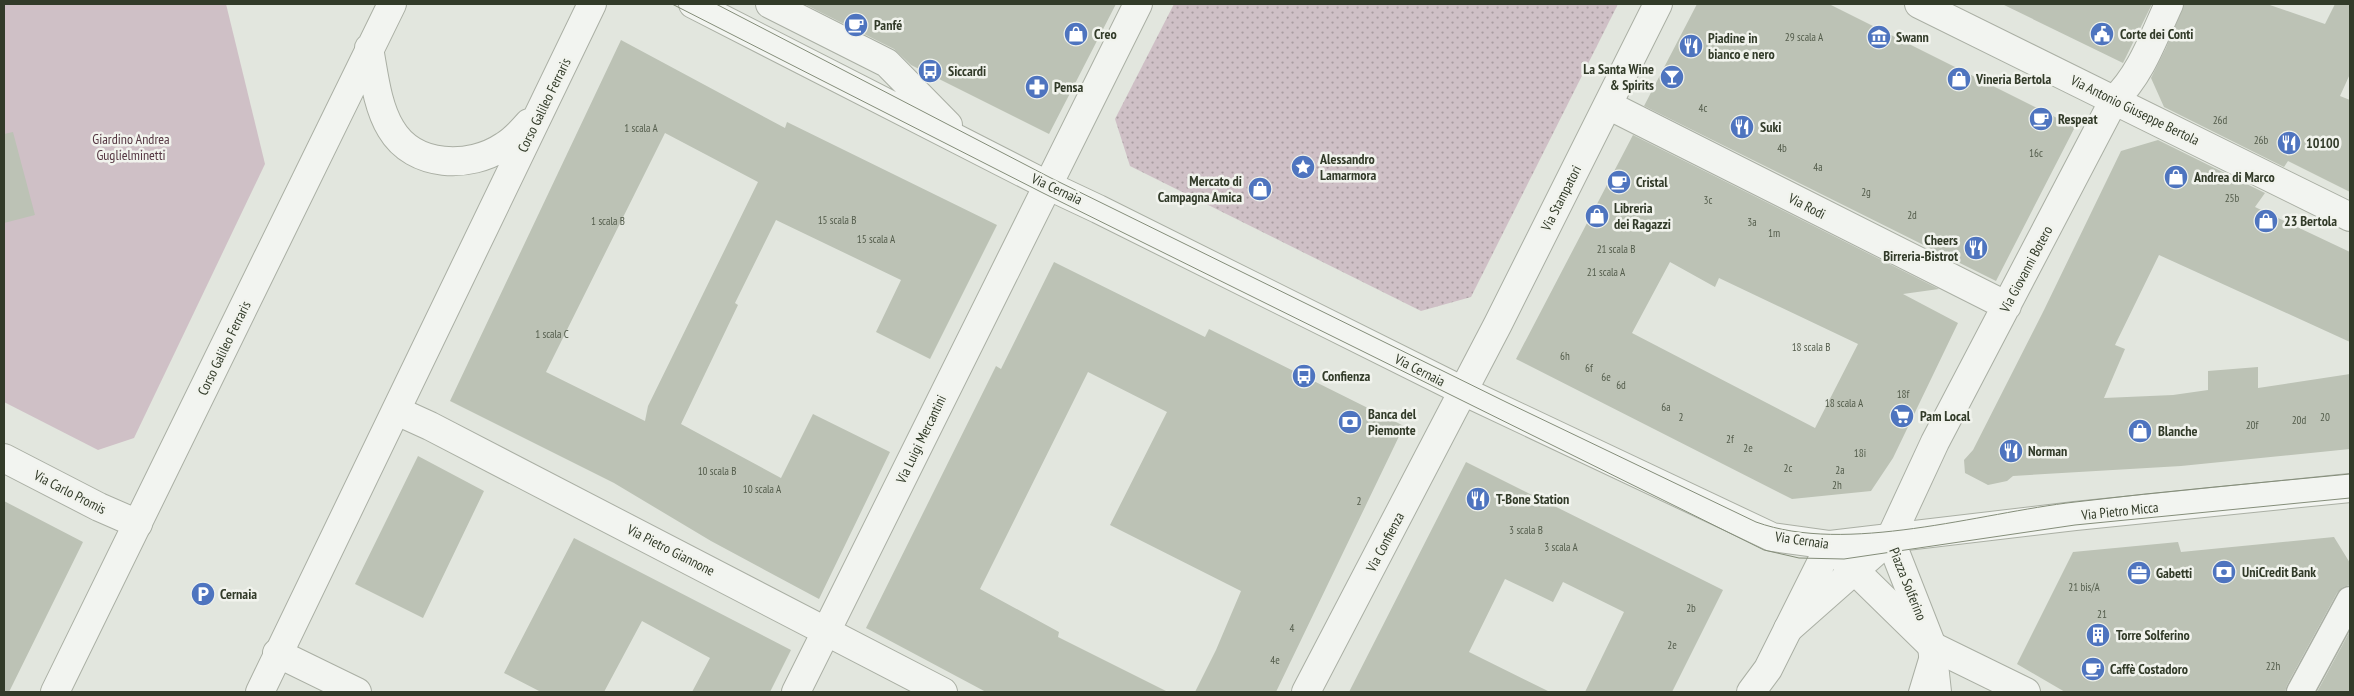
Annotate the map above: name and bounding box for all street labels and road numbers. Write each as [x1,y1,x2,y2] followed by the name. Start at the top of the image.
[513,55,575,155] street label: Corso Galileo Ferraris
[2067,71,2202,149] street label: Via Antonio Giuseppe Bertola
[1536,162,1585,235] street label: Via Stampatori
[1028,169,1085,209] street label: Via Cernaia
[1784,189,1829,223] street label: Via Rodi
[1995,223,2056,316] street label: Via Giovanni Botero
[193,298,255,398] street label: Corso Galileo Ferraris
[1391,349,1448,390] street label: Via Cernaia
[891,392,950,487] street label: Via Luigi Mercantini
[30,466,109,518] street label: Via Carlo Promis
[2080,498,2159,524] street label: Via Pietro Micca
[1361,509,1408,576] street label: Via Confienza
[623,520,718,580] street label: Via Pietro Giannone
[1773,527,1830,553] street label: Via Cernaia
[1885,545,1931,623] street label: Piazza Solferino

